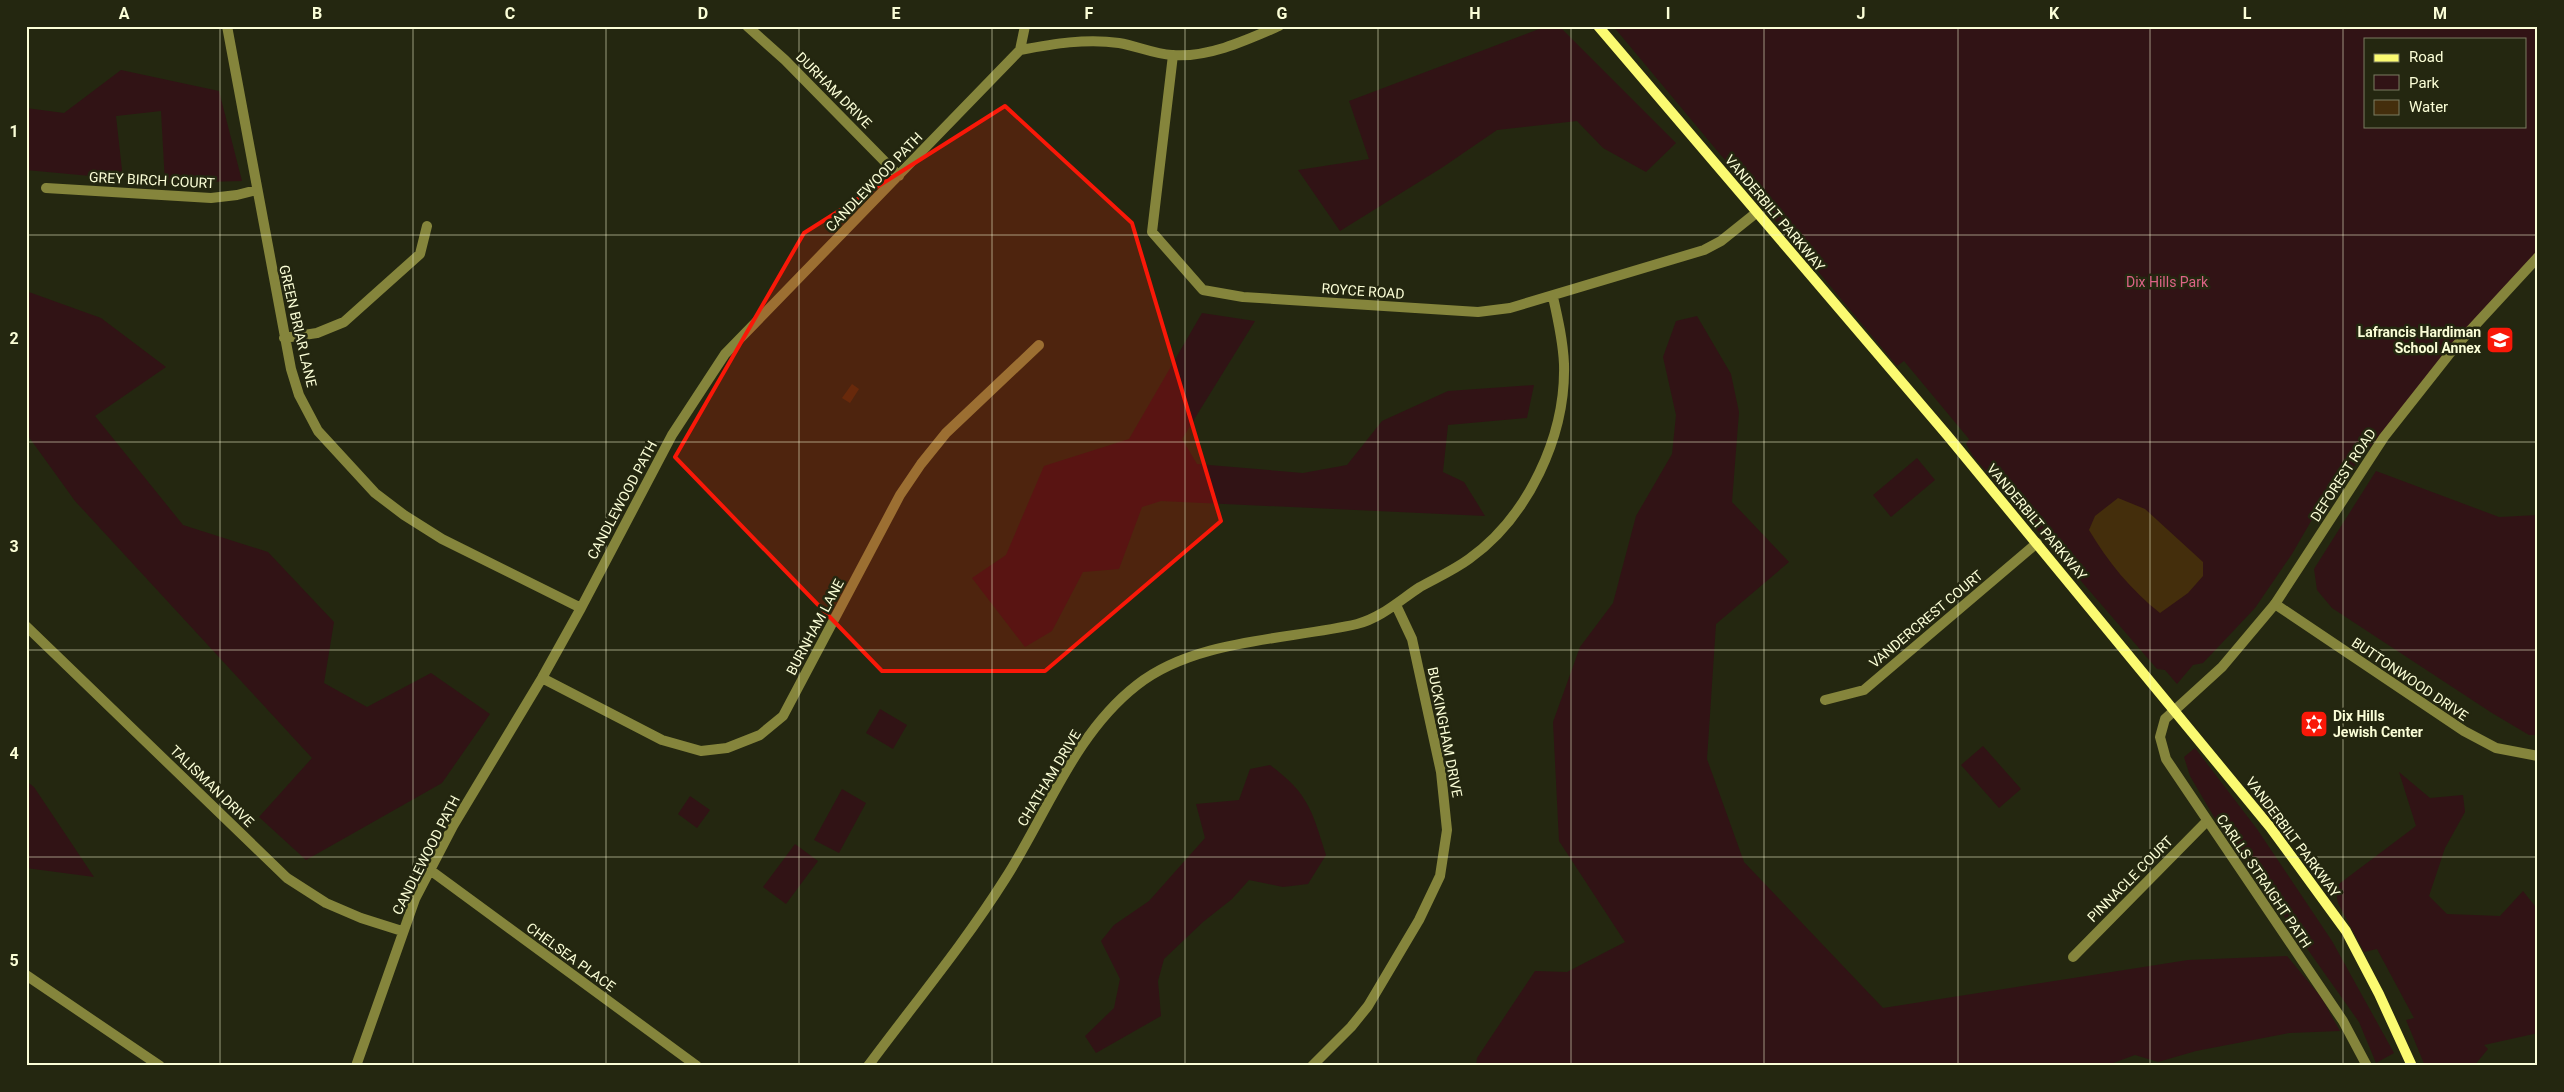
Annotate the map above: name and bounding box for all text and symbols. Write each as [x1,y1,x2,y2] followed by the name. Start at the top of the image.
[119,4,130,23] text: A
[312,4,322,23] text: B
[505,4,515,23] text: C
[698,4,708,23] text: D
[892,4,901,23] text: E
[1085,4,1094,23] text: F
[1277,4,1288,23] text: G
[1469,4,1481,23] text: H
[1666,4,1670,23] text: I
[1857,4,1865,23] text: J
[2049,4,2060,23] text: K
[2243,4,2252,23] text: L
[2433,4,2447,23] text: M
[2364,38,2526,128] legend
[2409,48,2443,66] text: Road
[793,49,875,131] street label: DURHAM DRIVE
[2409,74,2440,92] text: Park
[2409,98,2448,116] text: Water
[9,122,19,141] text: 1
[822,129,926,235] street label: CANDLEWOOD PATH
[1722,152,1829,275] street label: VANDERBILT PARKWAY
[89,169,216,191] street label: GREY BIRCH COURT
[276,263,320,389] street label: GREEN BRIAR LANE
[2126,274,2209,290] park label: Dix Hills Park
[1321,280,1405,302] street label: ROYCE ROAD
[2358,324,2482,356] place label: Lafrancis Hardiman School Annex
[2485,325,2515,355] school or university icon: Lafrancis Hardiman School Annex
[9,329,19,348] text: 2
[2307,426,2379,524] street label: DEFOREST ROAD
[584,438,660,562] street label: CANDLEWOOD PATH
[1984,461,2091,584] street label: VANDERBILT PARKWAY
[9,537,19,556] text: 3
[1866,566,1986,671] street label: VANDERCREST COURT
[783,576,847,678] street label: BURNHAM LANE
[2349,634,2471,724] street label: BUTTONWOOD DRIVE
[1425,665,1465,799] street label: BUCKINGHAM DRIVE
[2333,708,2423,740] place label: Dix Hills Jewish Center
[2299,709,2329,739] synagogue icon: Dix Hills Jewish Center
[1014,727,1084,829] street label: CHATHAM DRIVE
[167,742,257,830] street label: TALISMAN DRIVE
[9,744,19,763] text: 4
[2243,774,2344,901] street label: VANDERBILT PARKWAY
[389,793,463,917] street label: CANDLEWOOD PATH
[2213,811,2315,951] street label: CARLLS STRAIGHT PATH
[2084,833,2176,925] street label: PINNACLE COURT
[523,919,619,995] street label: CHELSEA PLACE
[9,951,19,970] text: 5

